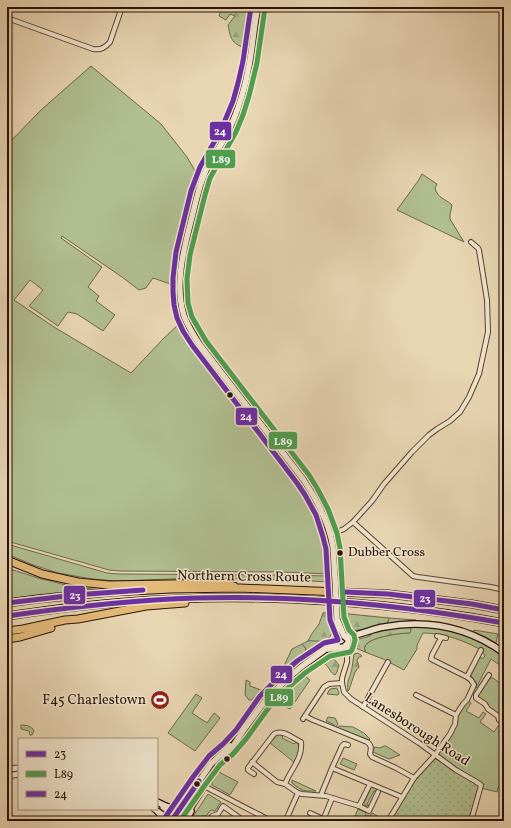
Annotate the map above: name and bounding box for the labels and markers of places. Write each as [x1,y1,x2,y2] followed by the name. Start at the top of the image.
[225,390,235,400] unlabelled marker
[348,544,426,562] place label: Dubber Cross
[335,548,345,558] marker: Dubber Cross
[149,689,171,711] sports icon: F45 Charlestown
[42,691,146,710] place label: F45 Charlestown
[222,754,232,764] unlabelled marker
[192,779,202,789] unlabelled marker

